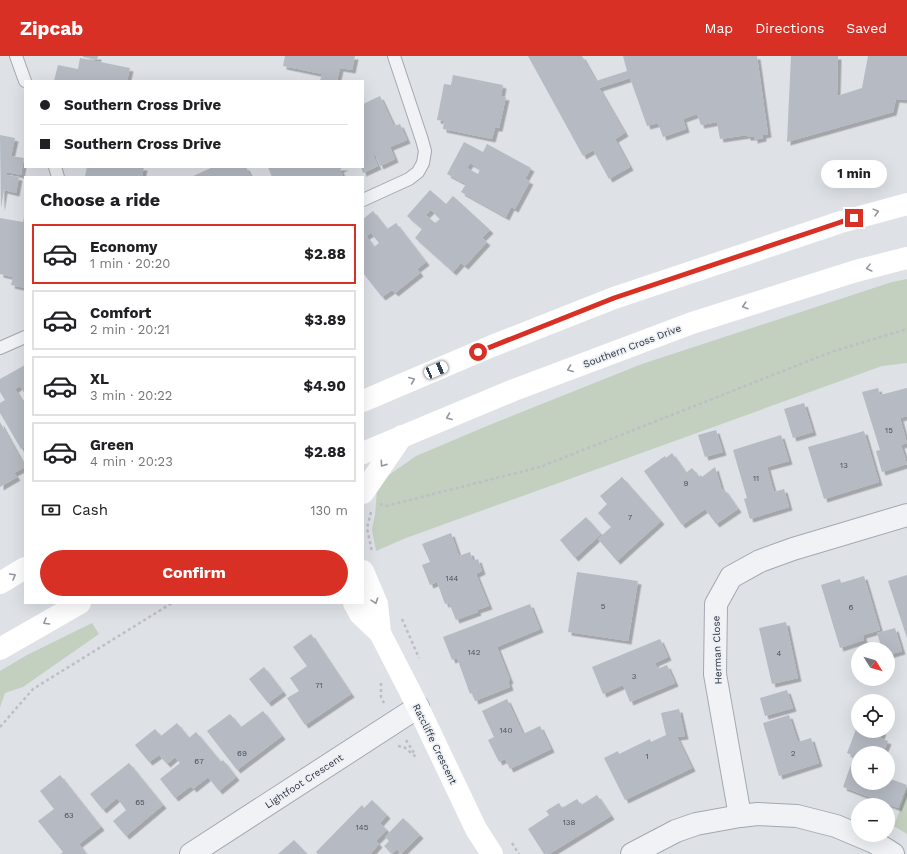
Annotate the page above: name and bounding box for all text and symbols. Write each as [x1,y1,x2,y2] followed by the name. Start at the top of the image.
[20,17,83,40] text: Zipcab
[705,20,733,36] text: Map
[755,20,824,36] text: Directions
[846,20,887,36] text: Saved
[64,96,221,114] text: Southern Cross Drive
[64,135,221,153] text: Southern Cross Drive
[821,160,887,188] callout: 1 min
[837,166,871,181] text: 1 min
[40,189,160,210] text: Choose a ride
[872,208,879,217] one-way arrow
[845,209,863,227] route end
[42,236,78,272] icon: car
[90,238,157,256] text: Economy
[304,245,346,263] text: $2.88
[90,256,170,271] text: 1 min · 20:20
[866,263,873,272] one-way arrow
[742,301,749,310] one-way arrow
[42,302,78,338] icon: car
[90,304,151,322] text: Comfort
[304,311,346,329] text: $3.89
[90,322,170,337] text: 2 min · 20:21
[581,322,683,370] street label: Southern Cross Drive
[469,343,487,361] route start
[423,360,449,380] car
[566,364,573,372] one-way arrow
[42,368,78,404] icon: car
[90,370,109,388] text: XL
[304,377,346,395] text: $4.90
[407,377,415,385] one-way arrow
[90,388,172,403] text: 3 min · 20:22
[445,412,452,420] one-way arrow
[885,426,893,435] house number: 15
[42,434,78,470] icon: car
[90,436,134,454] text: Green
[304,443,346,461] text: $2.88
[90,454,173,469] text: 4 min · 20:23
[380,460,388,467] one-way arrow
[840,461,848,470] house number: 13
[753,474,759,483] house number: 11
[684,479,689,488] house number: 9
[40,499,62,521] icon: cash
[72,501,108,519] text: Cash
[310,503,348,518] text: 130 m
[628,513,633,522] house number: 7
[40,550,348,596] button: Confirm
[8,573,16,580] one-way arrow
[446,574,459,583] house number: 144
[371,597,379,604] one-way arrow
[601,602,606,611] house number: 5
[849,603,854,612] house number: 6
[710,615,724,685] street label: Herman Close
[43,618,50,625] one-way arrow
[851,642,895,686] north arrow
[851,642,895,842] map controls
[468,648,481,657] house number: 142
[777,649,782,658] house number: 4
[632,672,637,681] house number: 3
[315,681,323,690] house number: 71
[851,694,895,738] button: locate
[411,702,460,787] street label: Ratcliffe Crescent
[500,726,513,735] house number: 140
[851,746,895,790] button: +
[237,749,247,758] house number: 69
[791,749,796,758] house number: 2
[263,751,346,810] street label: Lightfoot Crescent
[645,752,649,761] house number: 1
[194,757,204,766] house number: 67
[135,798,145,807] house number: 65
[851,798,895,842] button: −
[64,811,74,820] house number: 63
[563,818,575,827] house number: 138
[356,823,369,832] house number: 145

